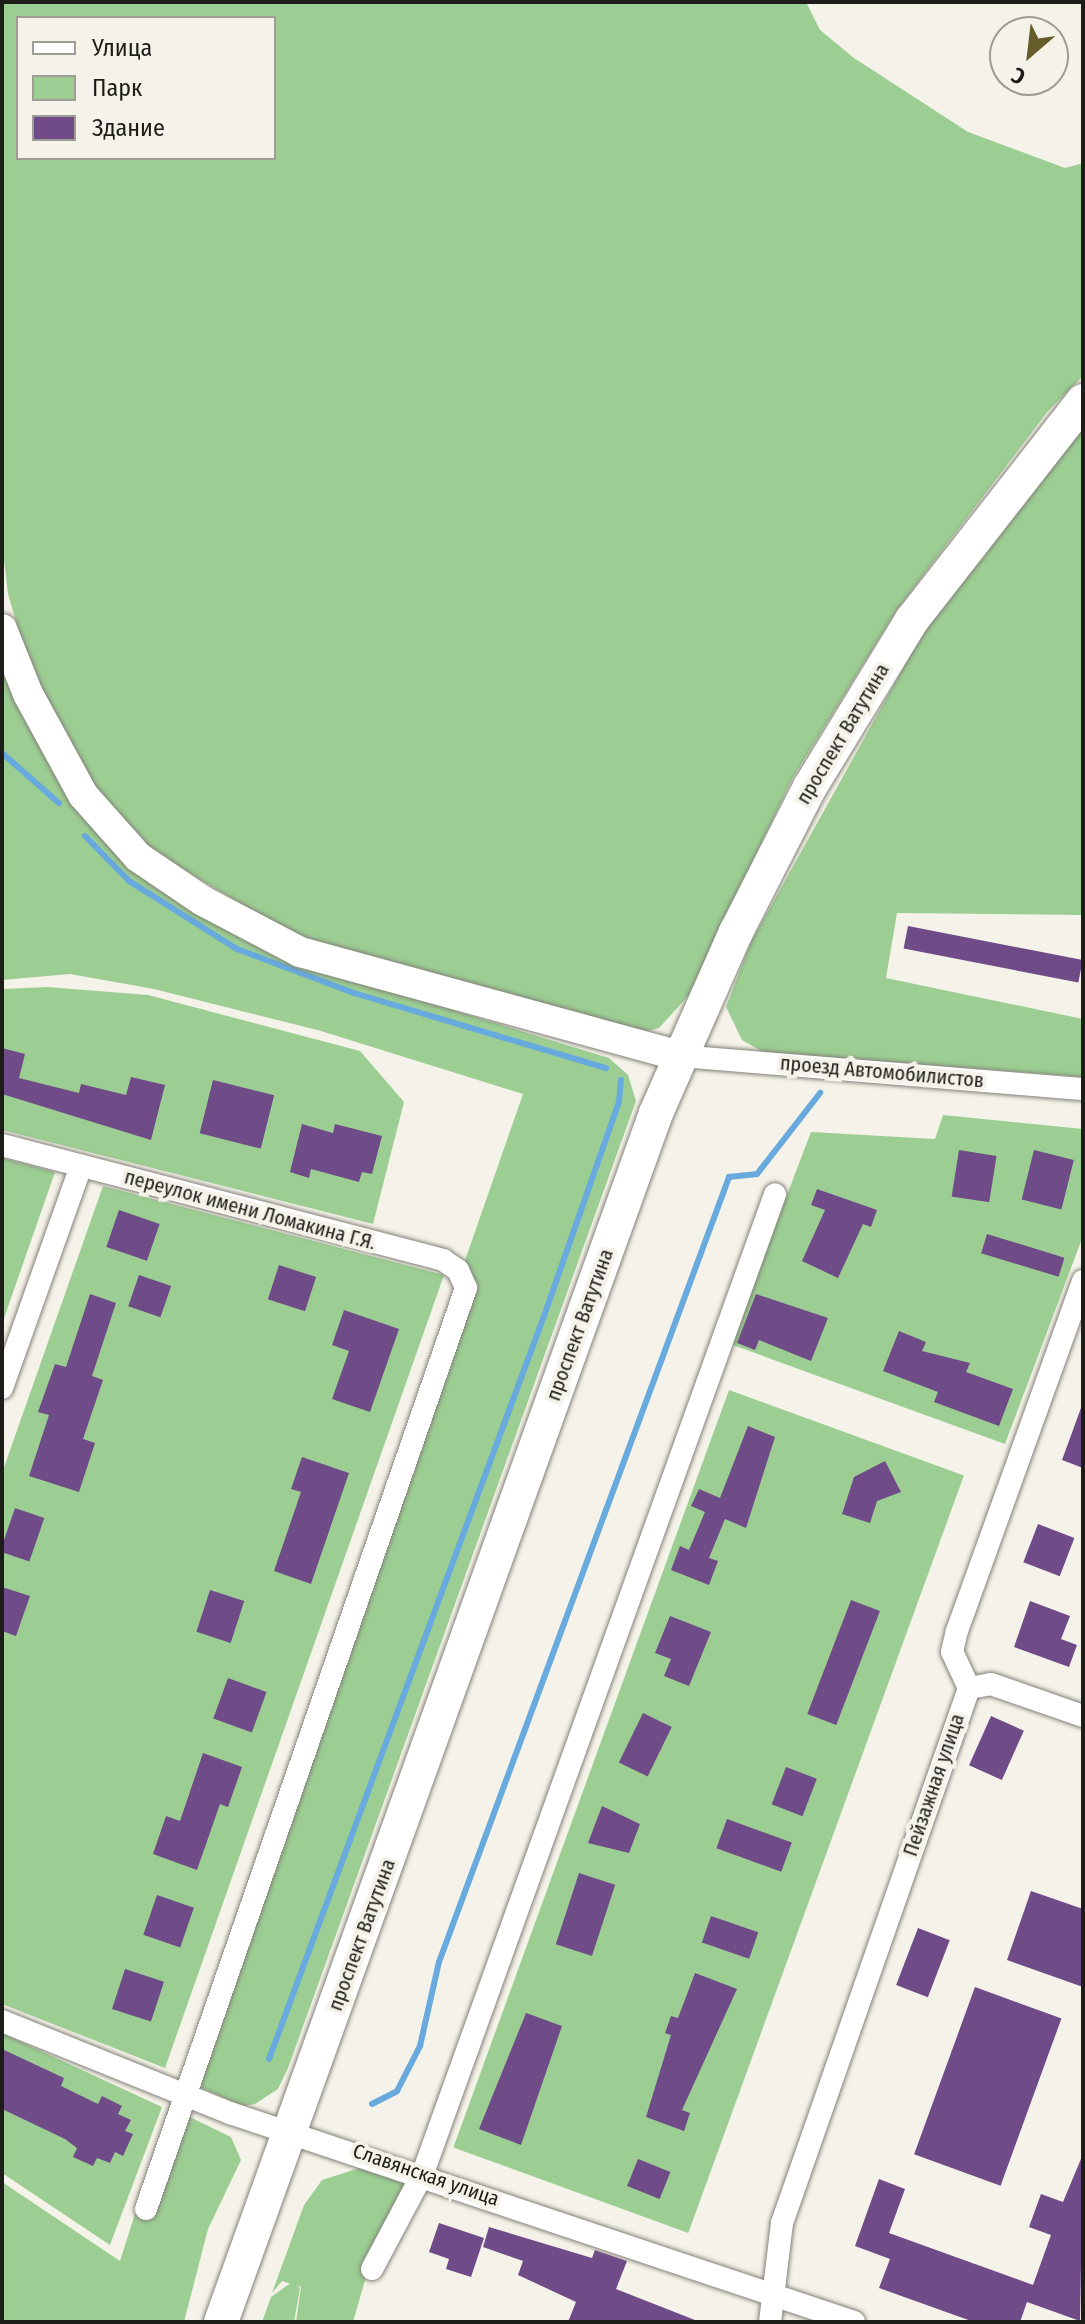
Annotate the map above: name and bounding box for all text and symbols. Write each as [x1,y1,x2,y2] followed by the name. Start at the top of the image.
[16,16,276,160] legend
[989,16,1069,96] north arrow
[92,34,152,62] text: Улица
[1007,61,1030,90] text: С
[92,74,142,102] text: Парк
[92,114,165,142] text: Здание
[792,659,894,809] street label: проспект Ватутина
[779,1051,985,1093] street label: проезд Автомобилистов
[122,1165,378,1255] street label: переулок имени Ломакина Г.Я.
[541,1246,619,1404] street label: проспект Ватутина
[898,1711,970,1859] street label: Пейзажная улица
[323,1856,401,2014] street label: проспект Ватутина
[350,2139,502,2211] street label: Славянская улица

